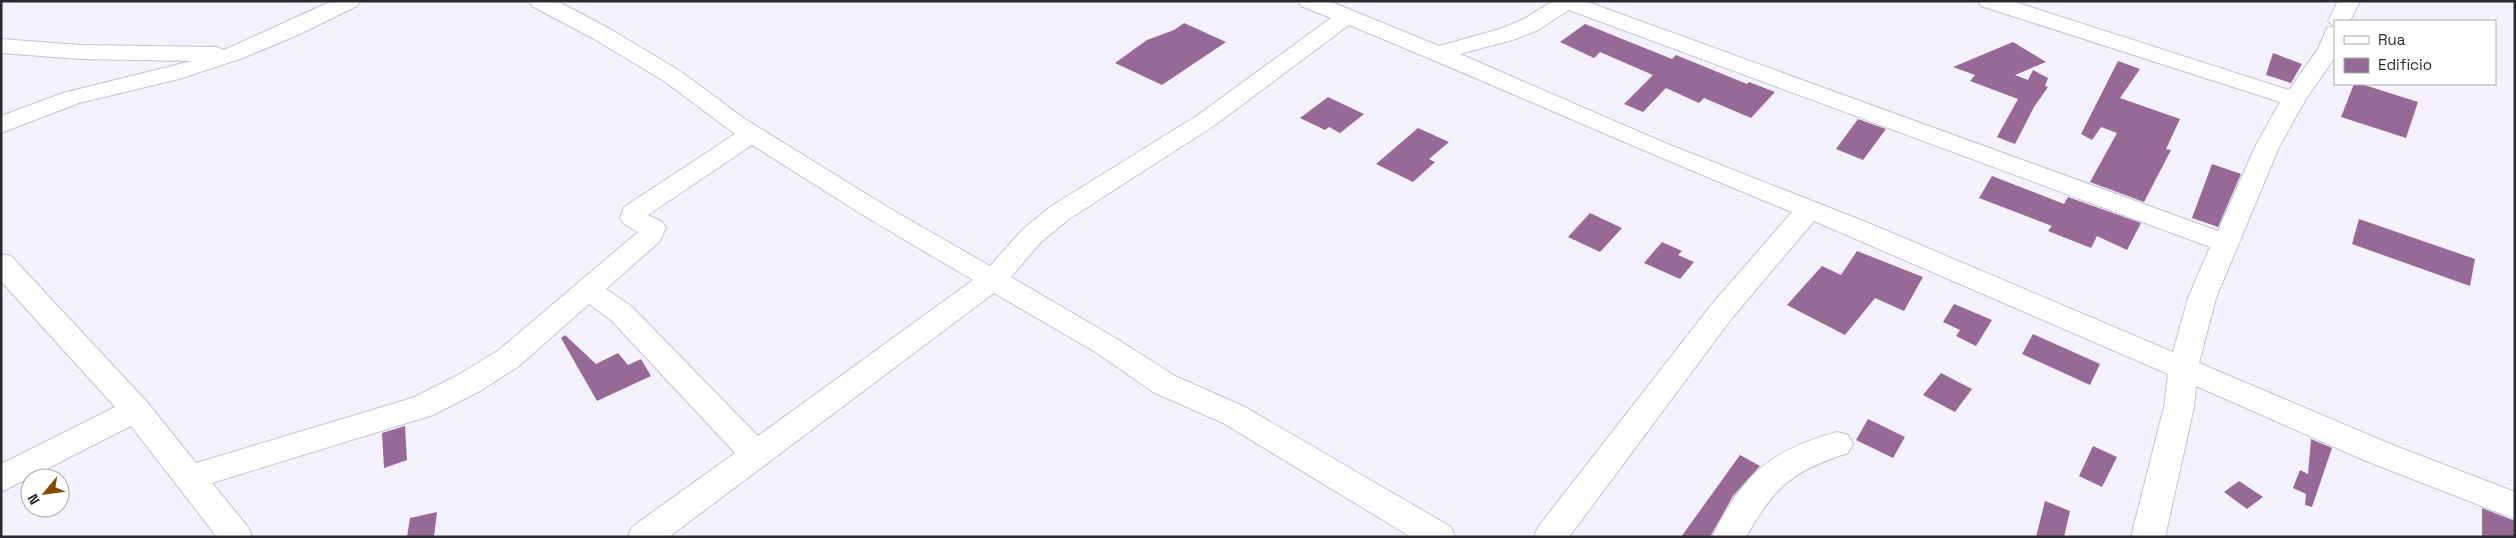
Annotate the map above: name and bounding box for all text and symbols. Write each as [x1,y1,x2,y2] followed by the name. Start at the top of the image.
[2334,20,2496,85] legend
[2378,30,2406,49] text: Rua
[2378,55,2432,74] text: Edifício
[20,468,70,518] north arrow
[23,491,44,508] text: N

